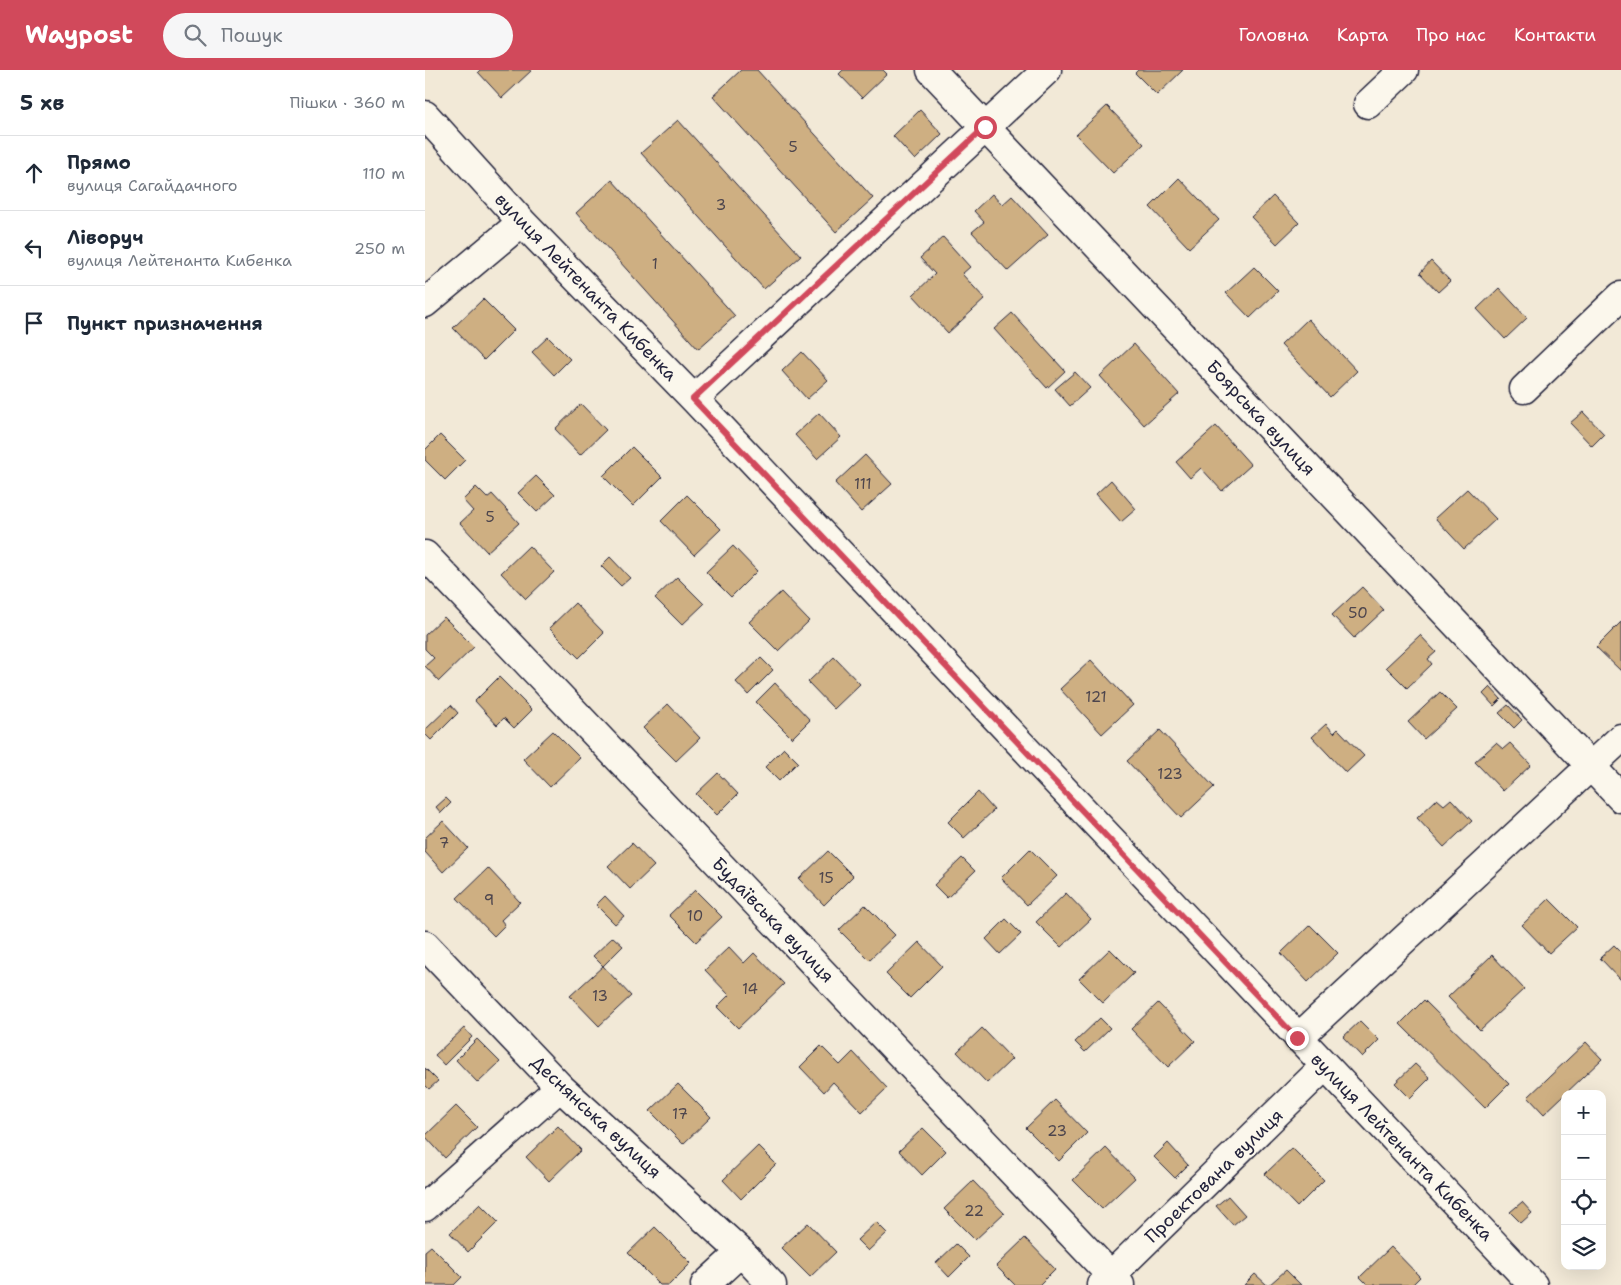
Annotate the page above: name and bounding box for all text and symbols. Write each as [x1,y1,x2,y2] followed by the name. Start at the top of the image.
[163,13,513,58] search box
[25,19,133,51] text: Waypost
[181,21,209,49] icon: search
[221,23,283,48] text: Пошук
[1238,23,1309,47] text: Головна
[1337,23,1388,47] text: Карта
[1416,23,1486,47] text: Про нас
[1514,23,1596,47] text: Контакти
[20,89,64,117] text: 5 хв
[290,92,405,113] text: Пішки · 360 m
[974,116,997,139] route start
[788,137,798,157] house number: 5
[67,150,131,175] text: Прямо
[20,159,48,187] icon: ahead
[362,163,405,184] text: 110 m
[67,175,237,196] text: вулиця Сагайдачного
[489,188,683,386] street label: вулиця Лейтенанта Кибенка
[716,195,726,215] house number: 3
[67,225,143,250] text: Ліворуч
[20,234,48,262] icon: left
[354,238,405,259] text: 250 m
[67,250,292,271] text: вулиця Лейтенанта Кибенка
[652,254,658,274] house number: 1
[20,309,48,337] icon: arrive
[67,311,263,336] text: Пункт призначення
[1201,355,1321,481] street label: Боярська вулиця
[854,474,872,494] house number: 111
[485,507,495,527] house number: 5
[1348,603,1368,623] house number: 50
[1085,687,1107,707] house number: 121
[1157,764,1183,784] house number: 123
[439,833,449,853] house number: 7
[707,852,839,988] street label: Будаївська вулиця
[818,868,834,888] house number: 15
[484,890,494,910] house number: 9
[687,906,703,926] house number: 10
[742,979,758,999] house number: 14
[592,986,608,1006] house number: 13
[1286,1027,1309,1050] route end
[1305,1048,1499,1246] street label: вулиця Лейтенанта Кибенка
[526,1050,666,1184] street label: Деснянська вулиця
[1561,1090,1606,1270] map controls
[1561,1090,1606,1135] button: +
[672,1104,688,1124] house number: 17
[1140,1104,1288,1248] street label: Проектована вулиця
[1047,1121,1067,1141] house number: 23
[1561,1135,1606,1180] button: −
[1561,1180,1606,1225] button: locate
[964,1201,984,1221] house number: 22
[1561,1225,1606,1270] button: layers

